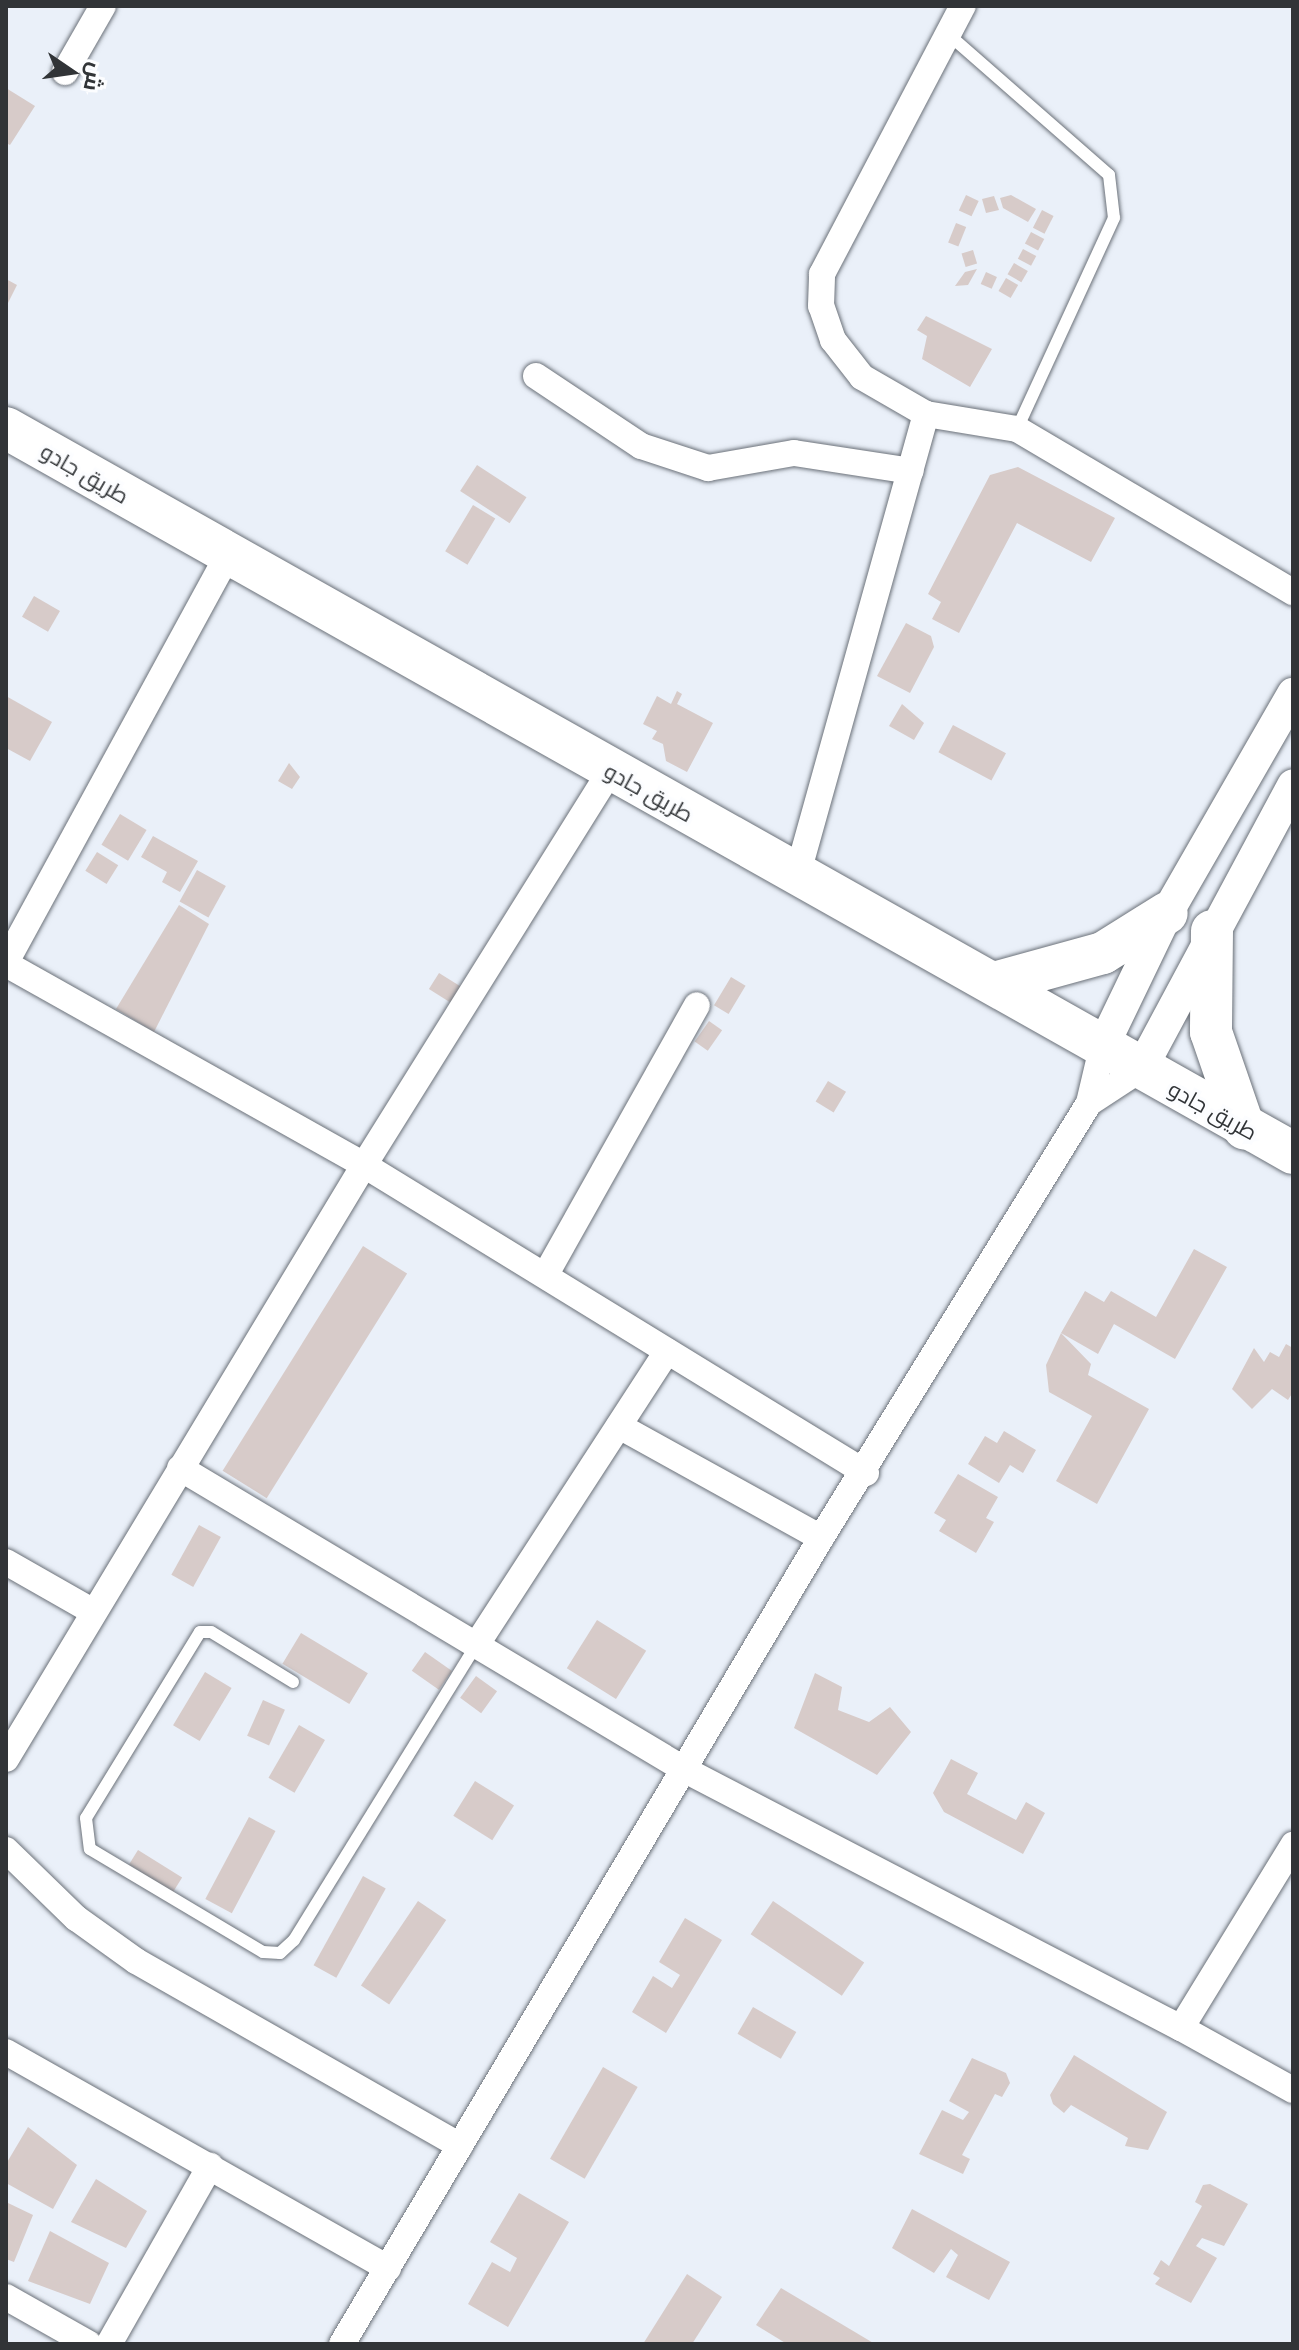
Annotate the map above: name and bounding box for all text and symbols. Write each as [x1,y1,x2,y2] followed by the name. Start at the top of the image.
[32,32,112,112] north arrow
[78,60,113,95] text: ش
[36,437,134,509] street label: طريق جادو
[600,757,698,827] street label: طريق جادو
[1164,1075,1262,1145] street label: طريق جادو

